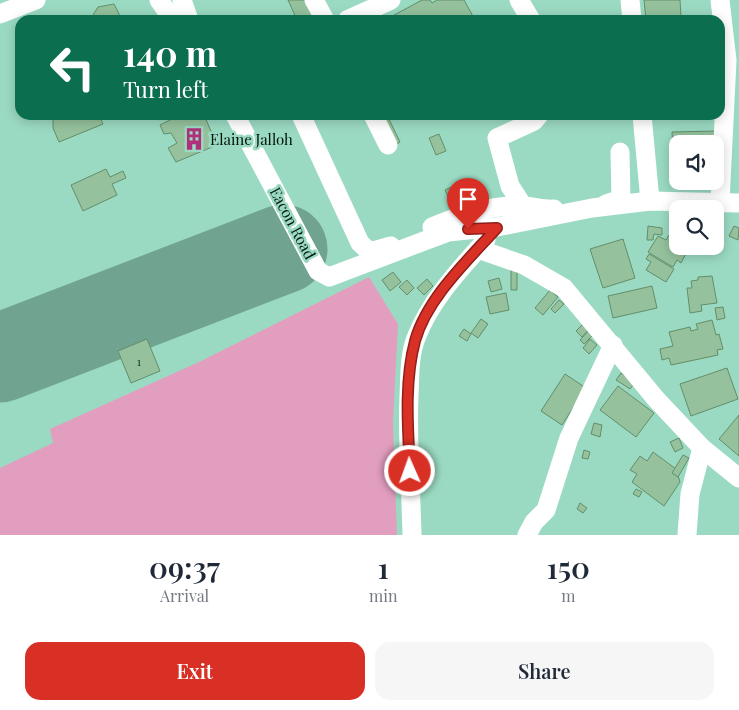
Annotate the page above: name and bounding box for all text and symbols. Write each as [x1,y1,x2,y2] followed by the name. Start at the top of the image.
[123,29,217,76] text: 140 m
[40,35,105,100] icon: left
[123,74,208,104] text: Turn left
[181,126,207,152] building icon: Elaine Jalloh
[210,129,293,149] place label: Elaine Jalloh
[669,135,724,255] map controls
[669,135,724,190] button: sound
[447,178,489,229] pin
[266,183,320,263] street label: Eacon Road
[454,185,482,213] icon: arrive
[669,200,724,255] button: search
[137,353,142,369] house number: 1
[383,444,435,496] position arrow
[149,547,220,587] text: 09:37
[378,547,389,587] text: 1
[547,547,590,587] text: 150
[160,585,209,606] text: Arrival
[369,585,398,606] text: min
[561,585,575,606] text: m
[25,642,365,700] button: Exit
[375,642,714,700] button: Share

